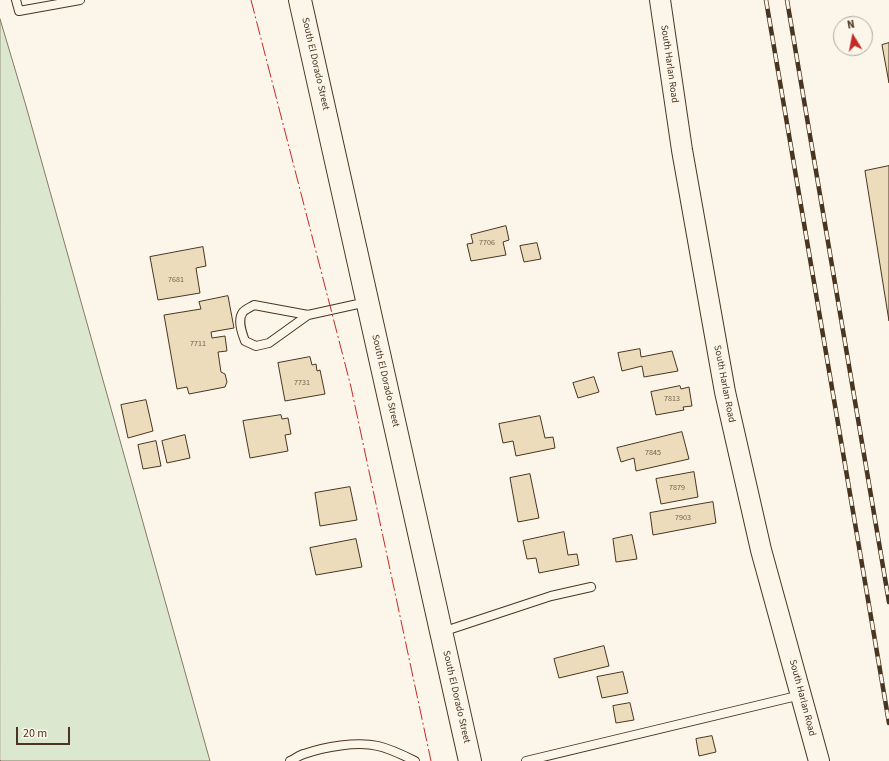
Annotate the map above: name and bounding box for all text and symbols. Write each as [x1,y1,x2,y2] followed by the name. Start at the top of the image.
[833,16,873,56] north arrow
[299,17,331,111] street label: South El Dorado Street
[846,17,856,33] text: N
[658,24,680,104] street label: South Harlan Road
[479,238,495,248] house number: 7706
[168,275,184,285] house number: 7681
[369,334,401,428] street label: South El Dorado Street
[190,339,206,349] house number: 7711
[711,344,737,424] street label: South Harlan Road
[294,378,310,388] house number: 7731
[664,394,680,404] house number: 7813
[645,448,661,458] house number: 7845
[669,483,685,493] house number: 7879
[675,513,691,523] house number: 7903
[440,650,472,744] street label: South El Dorado Street
[786,658,818,738] street label: South Harlan Road
[18,719,72,745] scale bar
[23,725,47,742] text: 20 m

